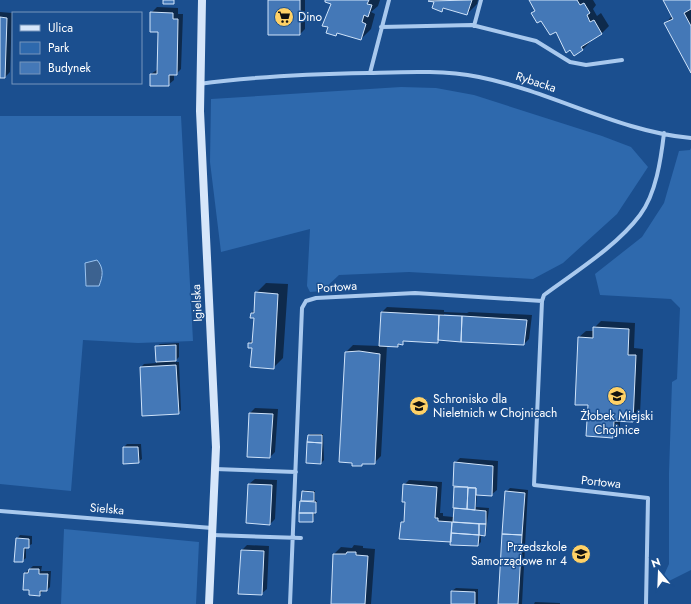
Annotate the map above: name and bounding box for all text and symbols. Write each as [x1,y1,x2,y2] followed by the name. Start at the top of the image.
[273,6,295,28] supermarket icon: Dino
[298,8,323,26] place label: Dino
[12,12,142,84] legend
[48,19,73,37] text: Ulica
[48,39,70,57] text: Park
[48,59,92,77] text: Budynek
[514,67,559,97] street label: Rybacka
[316,277,358,297] street label: Portowa
[187,283,207,322] street label: Igielska
[606,385,628,407] school or university icon: Żłobek Miejski Chojnice
[433,390,557,422] place label: Schronisko dla Nieletnich w Chojnicach
[408,395,430,417] school or university icon: Schronisko dla Nieletnich w Chojnicach
[580,407,654,439] place label: Żłobek Miejski Chojnice
[580,471,622,493] street label: Portowa
[89,499,125,519] street label: Sielska
[471,538,567,570] place label: Przedszkole Samorządowe nr 4
[570,543,592,565] school or university icon: Przedszkole Samorządowe nr 4
[639,552,679,592] north arrow
[649,554,662,572] text: N

